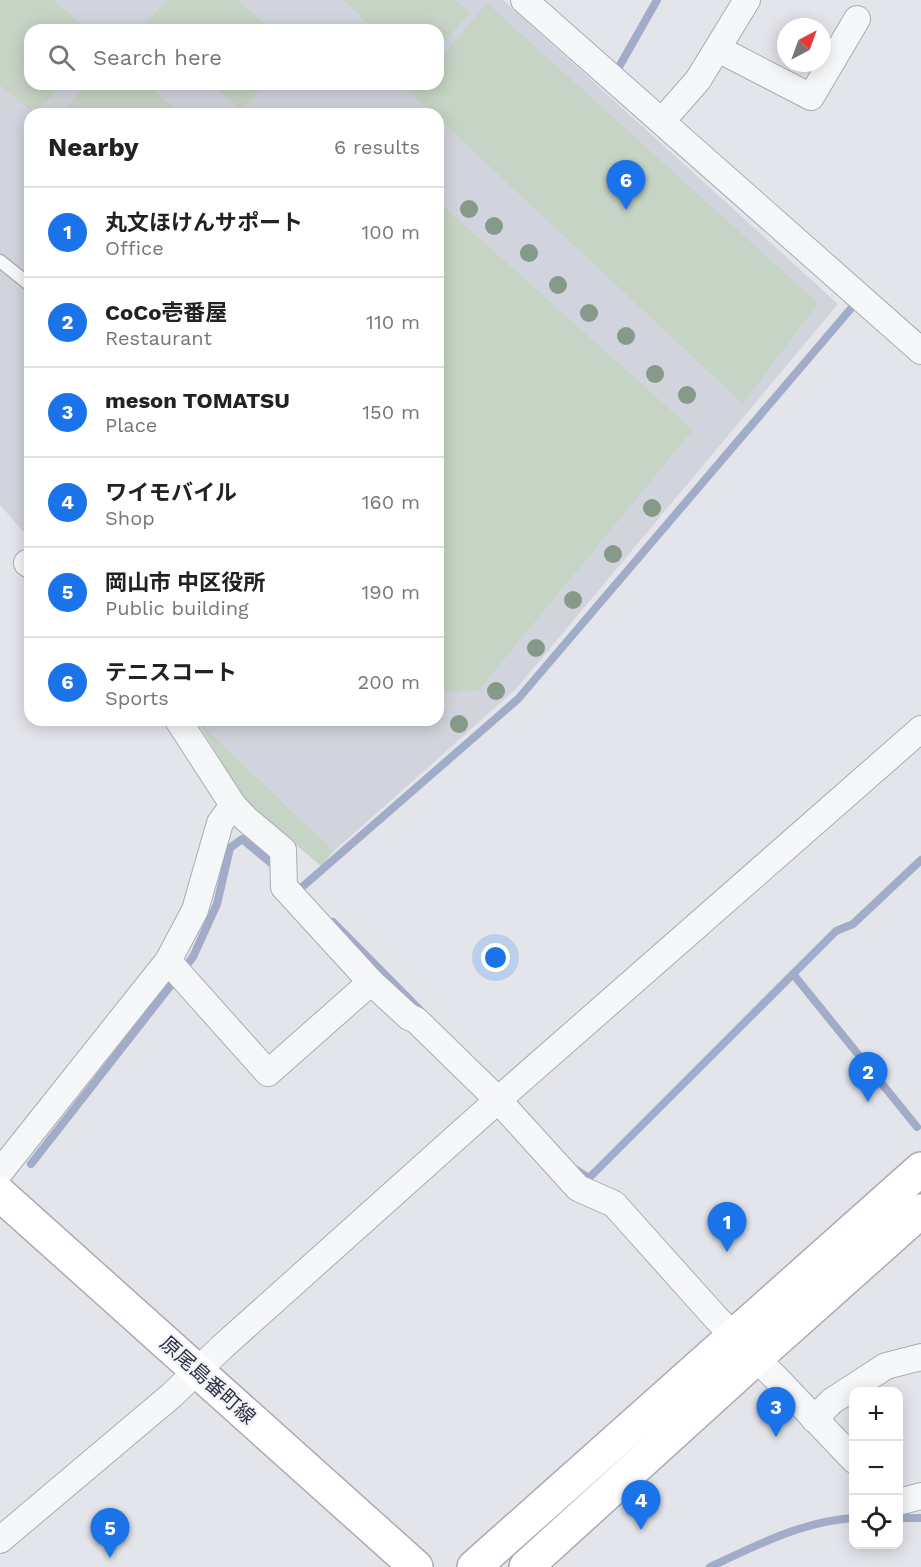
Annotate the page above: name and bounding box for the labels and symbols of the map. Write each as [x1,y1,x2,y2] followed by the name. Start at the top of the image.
[777,18,831,72] north arrow
[606,160,646,210] pin: 6
[481,943,510,972] your location
[848,1052,888,1102] pin: 2
[708,1202,746,1252] pin: 1
[155,1331,261,1429] street label: 原尾島番町線
[756,1388,796,1437] pin: 3
[622,1480,660,1530] pin: 4
[90,1508,130,1558] pin: 5

